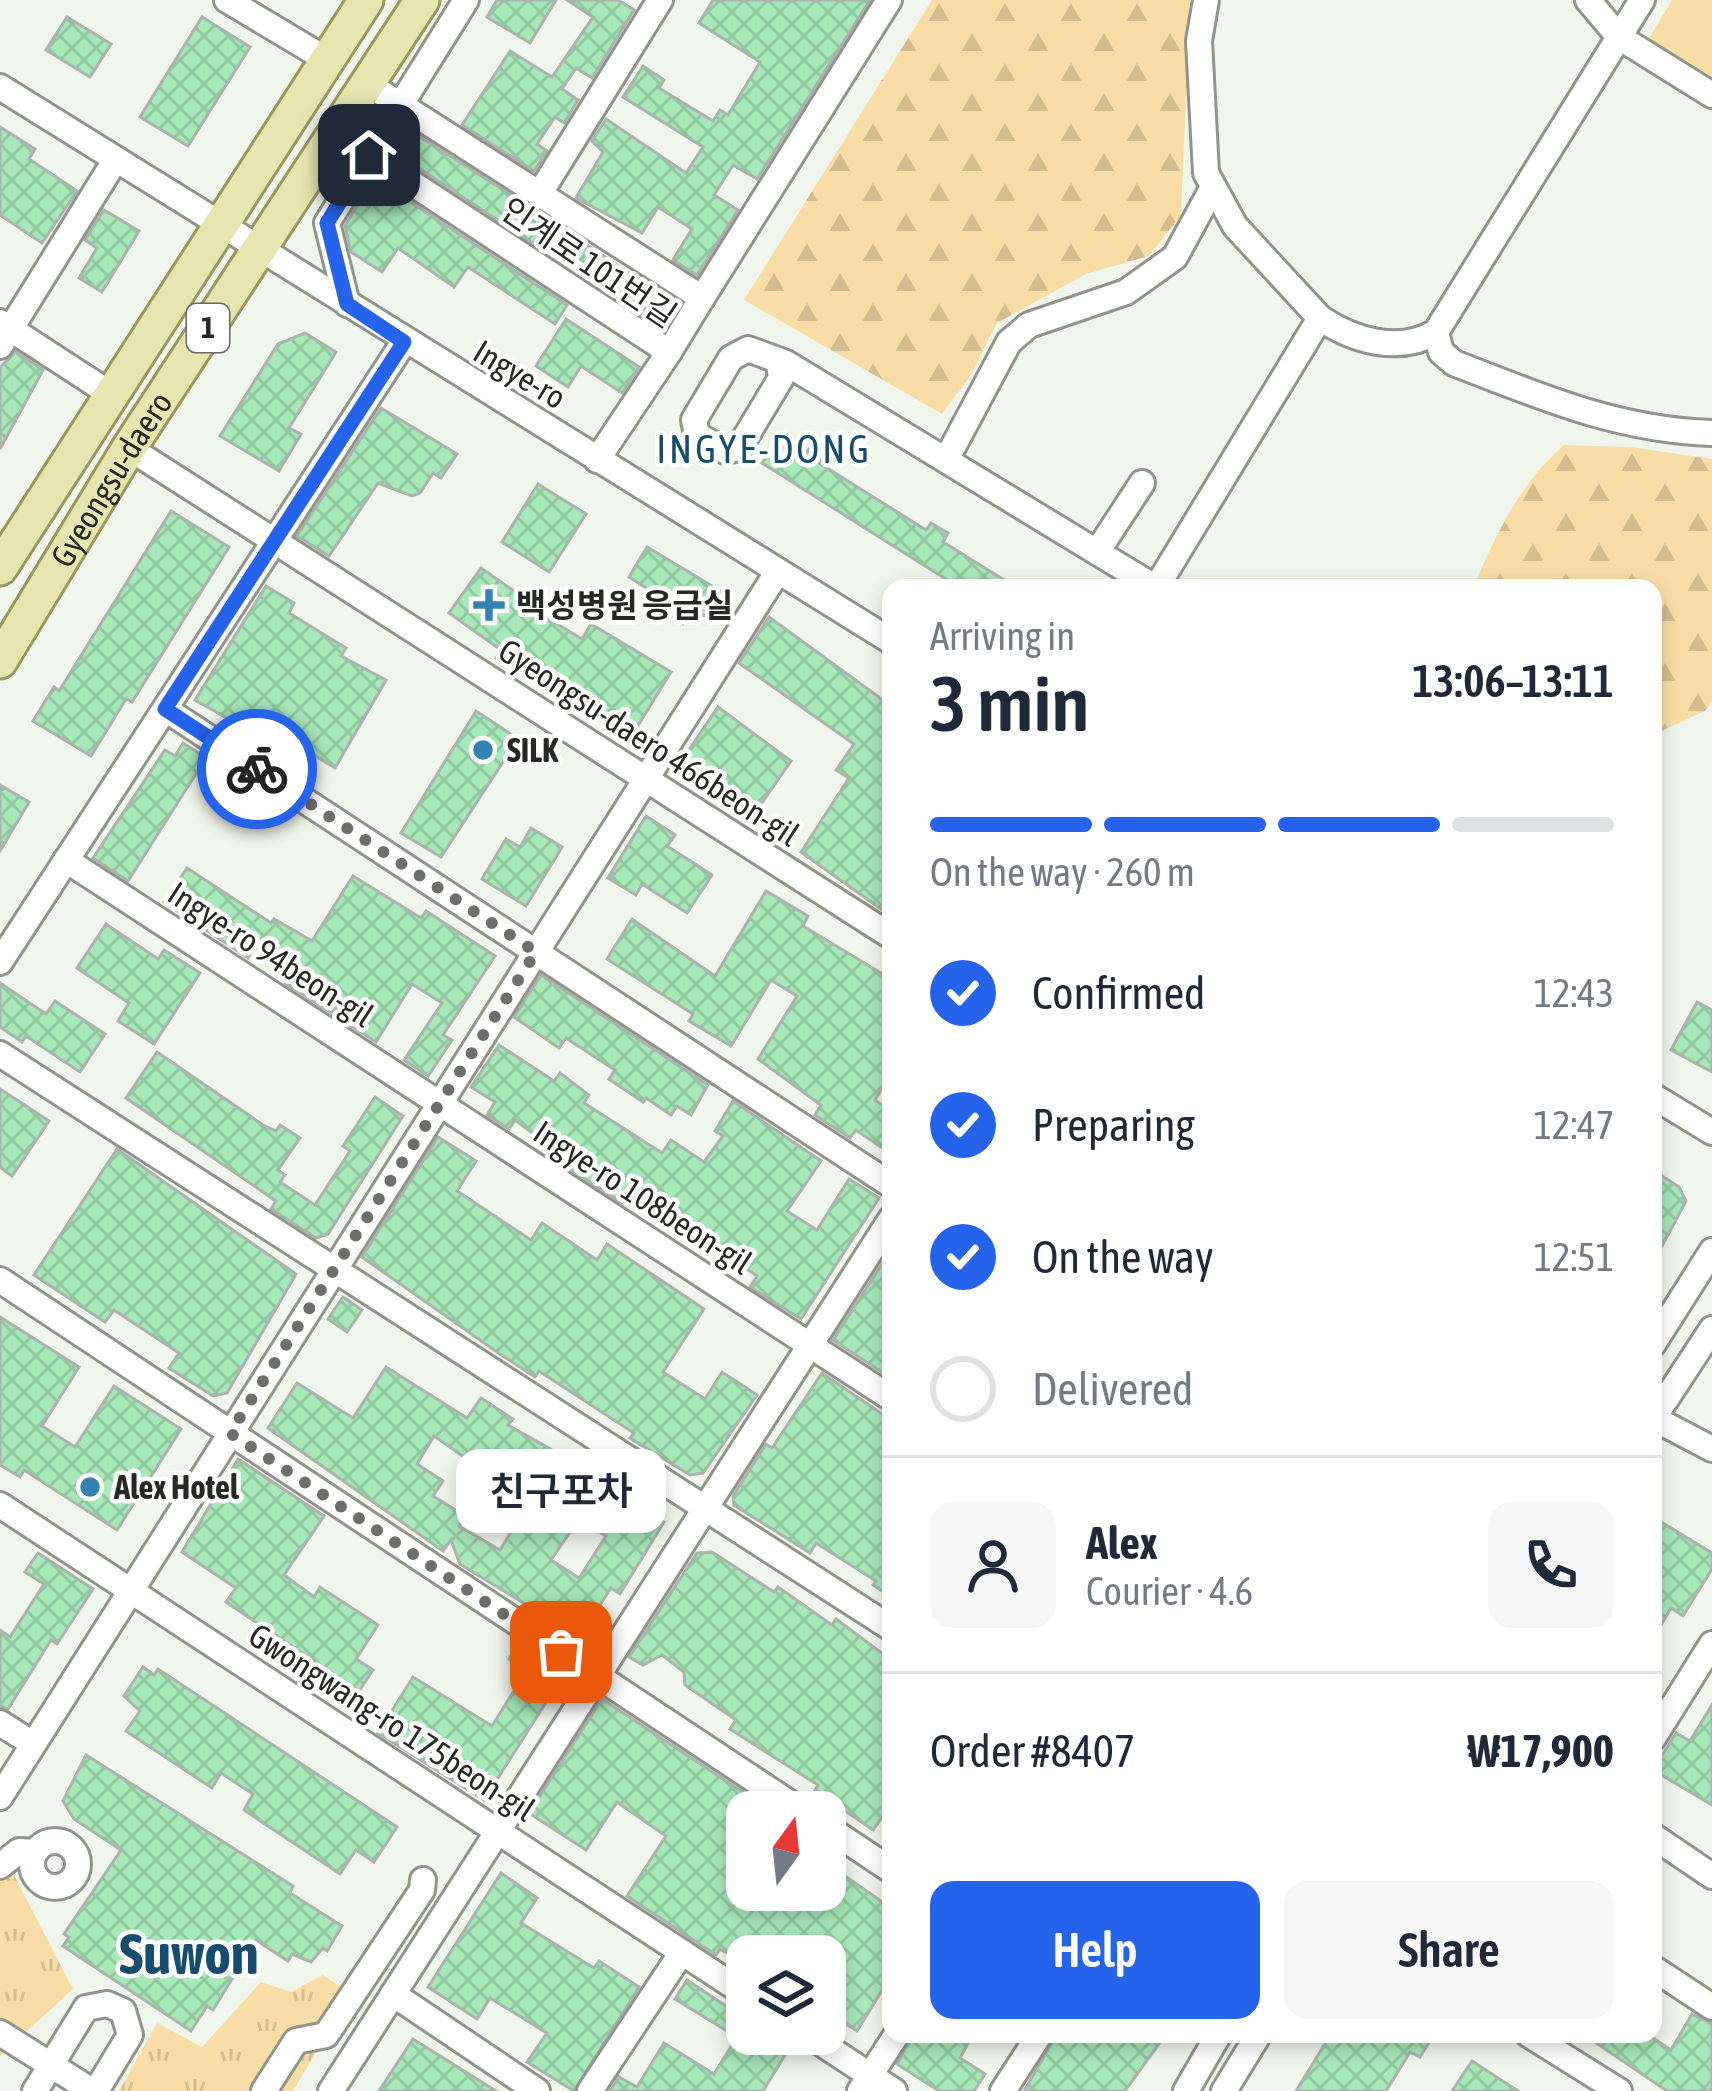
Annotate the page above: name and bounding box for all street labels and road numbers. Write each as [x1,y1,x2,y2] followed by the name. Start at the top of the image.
[494,190,684,334] street label: 인계로 101번길
[187,304,229,352] road number: 1
[467,332,573,416] street label: Ingye-ro
[43,385,180,574] street label: Gyeongsu-daero
[492,631,806,853] street label: Gyeongsu-daero 466beon-gil
[161,874,381,1035] street label: Ingye-ro 94beon-gil
[527,1112,759,1282] street label: Ingye-ro 108beon-gil
[242,1615,542,1829] street label: Gwongwang-ro 175beon-gil

